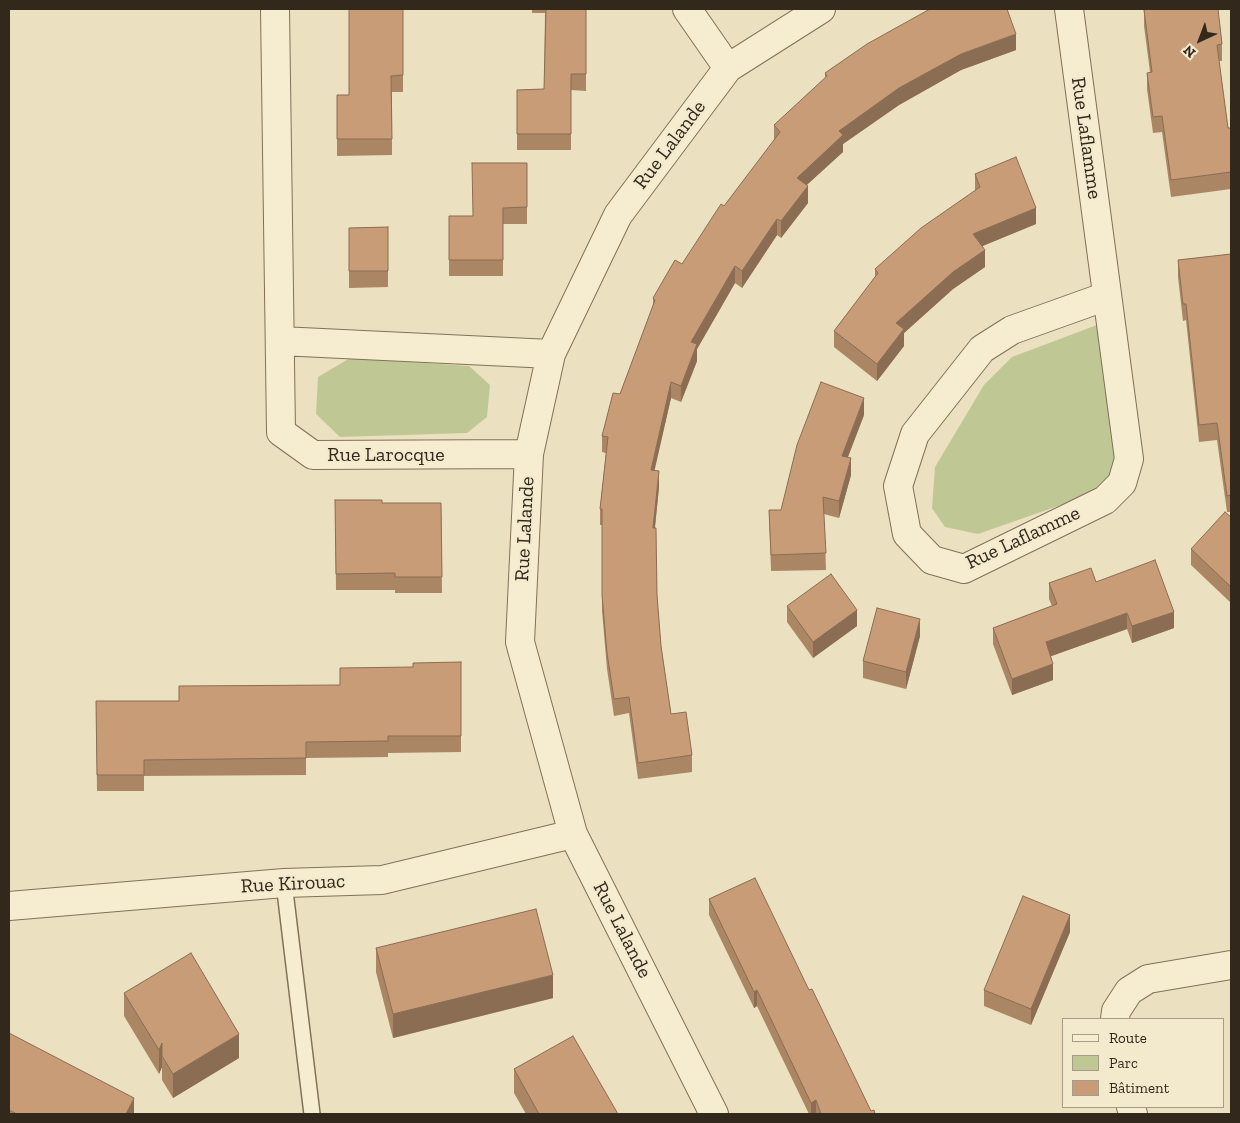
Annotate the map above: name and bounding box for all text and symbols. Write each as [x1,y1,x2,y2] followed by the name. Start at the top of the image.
[1175,15,1225,65] north arrow
[1180,41,1199,61] text: N
[1066,75,1106,201] street label: Rue Laflamme
[629,96,711,194] street label: Rue Lalande
[327,443,445,467] street label: Rue Larocque
[510,476,540,582] street label: Rue Lalande
[962,501,1084,575] street label: Rue Laflamme
[240,869,346,899] street label: Rue Kirouac
[588,878,656,982] street label: Rue Lalande
[1062,1018,1225,1108] legend
[1109,1029,1147,1047] text: Route
[1109,1054,1138,1072] text: Parc
[1109,1079,1169,1097] text: Bâtiment

